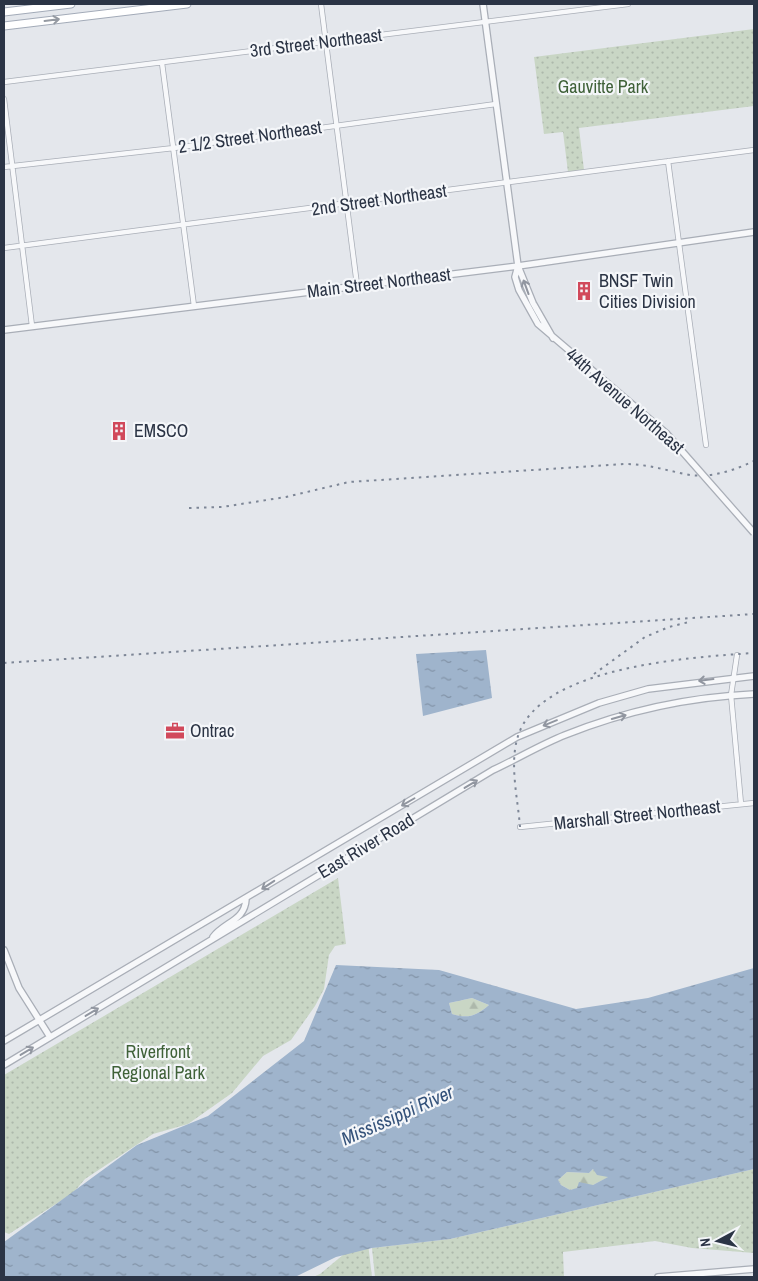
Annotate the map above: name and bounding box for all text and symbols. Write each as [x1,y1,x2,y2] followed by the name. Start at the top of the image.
[44,15,60,25] one-way arrow
[248,22,383,63] street label: 3rd Street Northeast
[558,74,649,99] park label: Gauvitte Park
[177,114,323,159] street label: 2 1/2 Street Northeast
[310,178,448,221] street label: 2nd Street Northeast
[306,261,452,304] street label: Main Street Northeast
[599,268,696,314] place label: BNSF Twin Cities Division
[521,280,530,295] one-way arrow
[573,280,595,302] building icon: BNSF Twin Cities Division
[561,342,690,459] street label: 44th Avenue Northeast
[134,418,188,443] place label: EMSCO
[108,420,130,442] building icon: EMSCO
[698,675,714,685] one-way arrow
[610,712,626,722] one-way arrow
[190,718,234,743] place label: Ontrac
[543,718,558,728] one-way arrow
[164,720,186,742] office icon: Ontrac
[463,778,477,788] one-way arrow
[552,793,721,836] street label: Marshall Street Northeast
[401,797,416,807] one-way arrow
[313,807,419,884] street label: East River Road
[262,880,276,890] one-way arrow
[84,1006,98,1016] one-way arrow
[111,1039,205,1085] park label: Riverfront Regional Park
[19,1045,33,1055] one-way arrow
[337,1078,458,1151] water label: Mississippi River
[693,1216,743,1266] north arrow
[696,1237,715,1248] text: N

